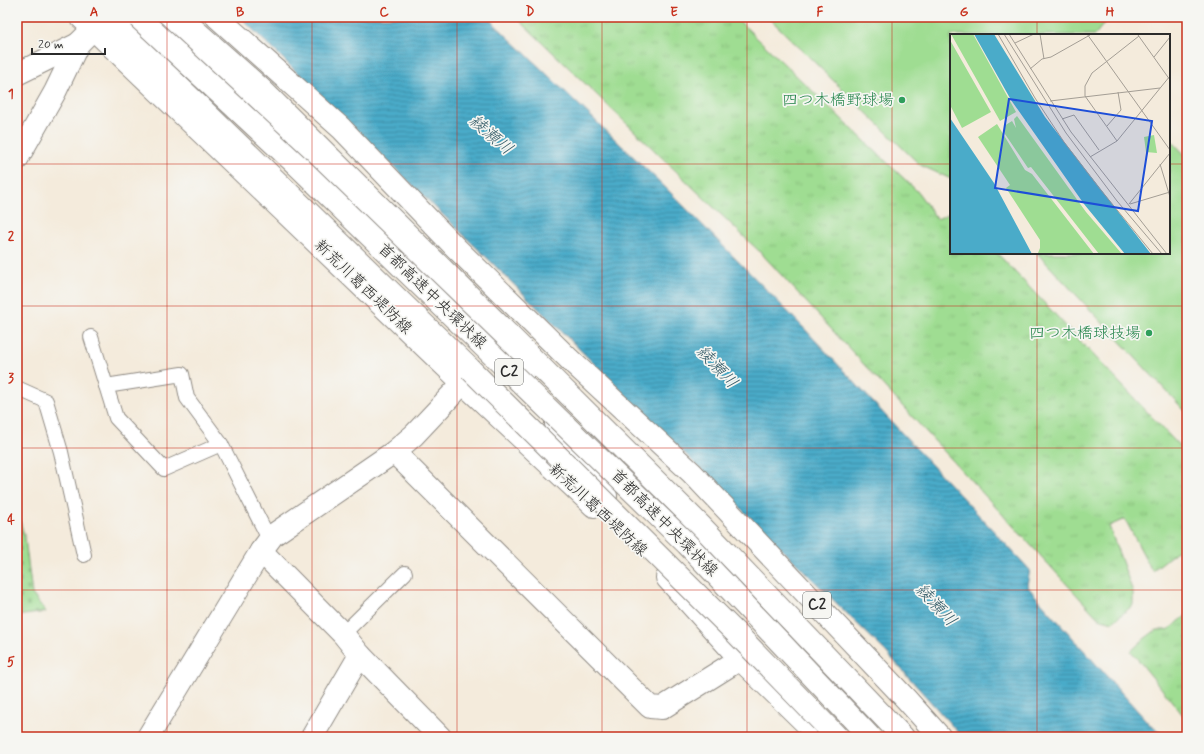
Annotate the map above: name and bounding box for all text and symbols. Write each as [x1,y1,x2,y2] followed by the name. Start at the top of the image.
[90,4,98,21] text: A
[236,4,245,21] text: B
[379,4,389,21] text: C
[526,4,535,21] text: D
[670,4,678,21] text: E
[817,4,824,21] text: F
[960,4,969,21] text: G
[1106,4,1115,21] text: H
[32,30,105,56] scale bar
[950,34,1170,254] inset map
[38,37,64,53] text: 20 m
[8,86,14,103] text: 1
[782,90,894,111] place label: 四つ木橋野球場
[897,95,907,105] marker: 四つ木橋野球場
[465,110,517,160] water label: 綾瀬川
[8,228,15,245] text: 2
[310,235,416,339] street label: 新荒川葛西堤防線
[373,238,491,354] street label: 首都高速中央環状線
[1029,323,1141,344] place label: 四つ木橋球技場
[1144,328,1154,338] marker: 四つ木橋球技場
[692,341,742,393] water label: 綾瀬川
[495,359,523,385] road number: C2
[8,370,14,387] text: 3
[544,459,652,561] street label: 新荒川葛西堤防線
[606,465,722,581] street label: 首都高速中央環状線
[7,512,15,529] text: 4
[911,579,961,631] water label: 綾瀬川
[803,592,831,618] road number: C2
[7,654,15,671] text: 5

